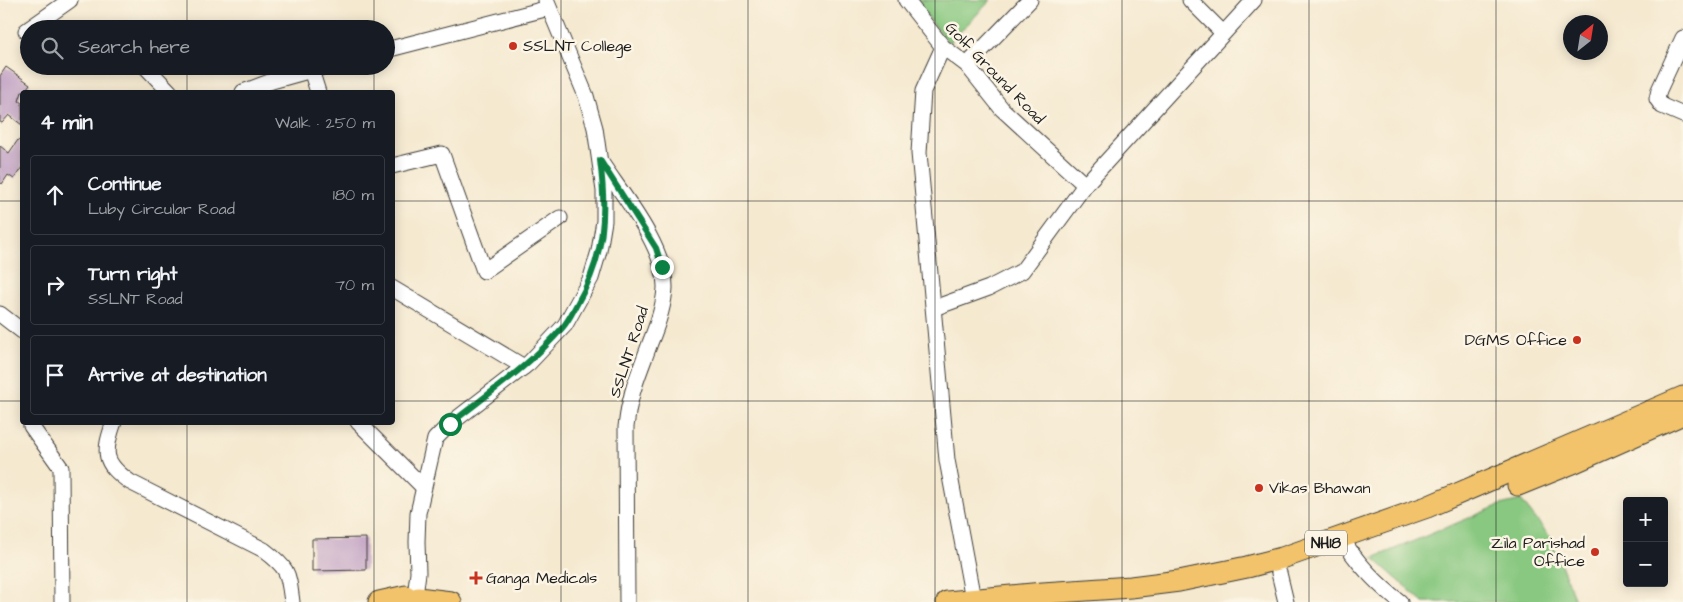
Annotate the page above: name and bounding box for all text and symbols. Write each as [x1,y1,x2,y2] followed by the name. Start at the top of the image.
[1563,15,1608,60] north arrow
[940,17,1050,129] street label: Golf Ground Road
[20,20,395,75] search box
[38,34,66,62] icon: search
[78,34,190,61] text: Search here
[523,35,632,58] place label: SSLNT College
[507,40,519,52] marker: SSLNT College
[40,108,93,137] text: 4 min
[275,112,375,134] text: Walk · 250 m
[88,171,162,198] text: Continue
[41,181,69,209] icon: ahead
[333,184,374,206] text: 180 m
[88,198,235,220] text: Luby Circular Road
[651,256,674,279] route end
[88,261,177,288] text: Turn right
[41,271,69,299] icon: right
[335,274,374,296] text: 70 m
[88,288,183,310] text: SSLNT Road
[604,304,654,400] street label: SSLNT Road
[1465,329,1567,351] place label: DGMS Office
[1571,334,1583,346] marker: DGMS Office
[41,361,69,389] icon: arrive
[88,362,267,389] text: Arrive at destination
[439,413,462,436] route start
[1269,477,1370,499] place label: Vikas Bhawan
[1253,482,1265,494] marker: Vikas Bhawan
[1623,497,1668,587] map controls
[1623,497,1668,542] button: +
[1305,530,1347,556] road number: NH18
[1491,532,1585,572] place label: Zila Parishad Office
[1623,542,1668,587] button: −
[1589,546,1601,558] marker: Zila Parishad Office
[486,567,597,590] place label: Ganga Medicals
[470,572,482,584] marker: Ganga Medicals

